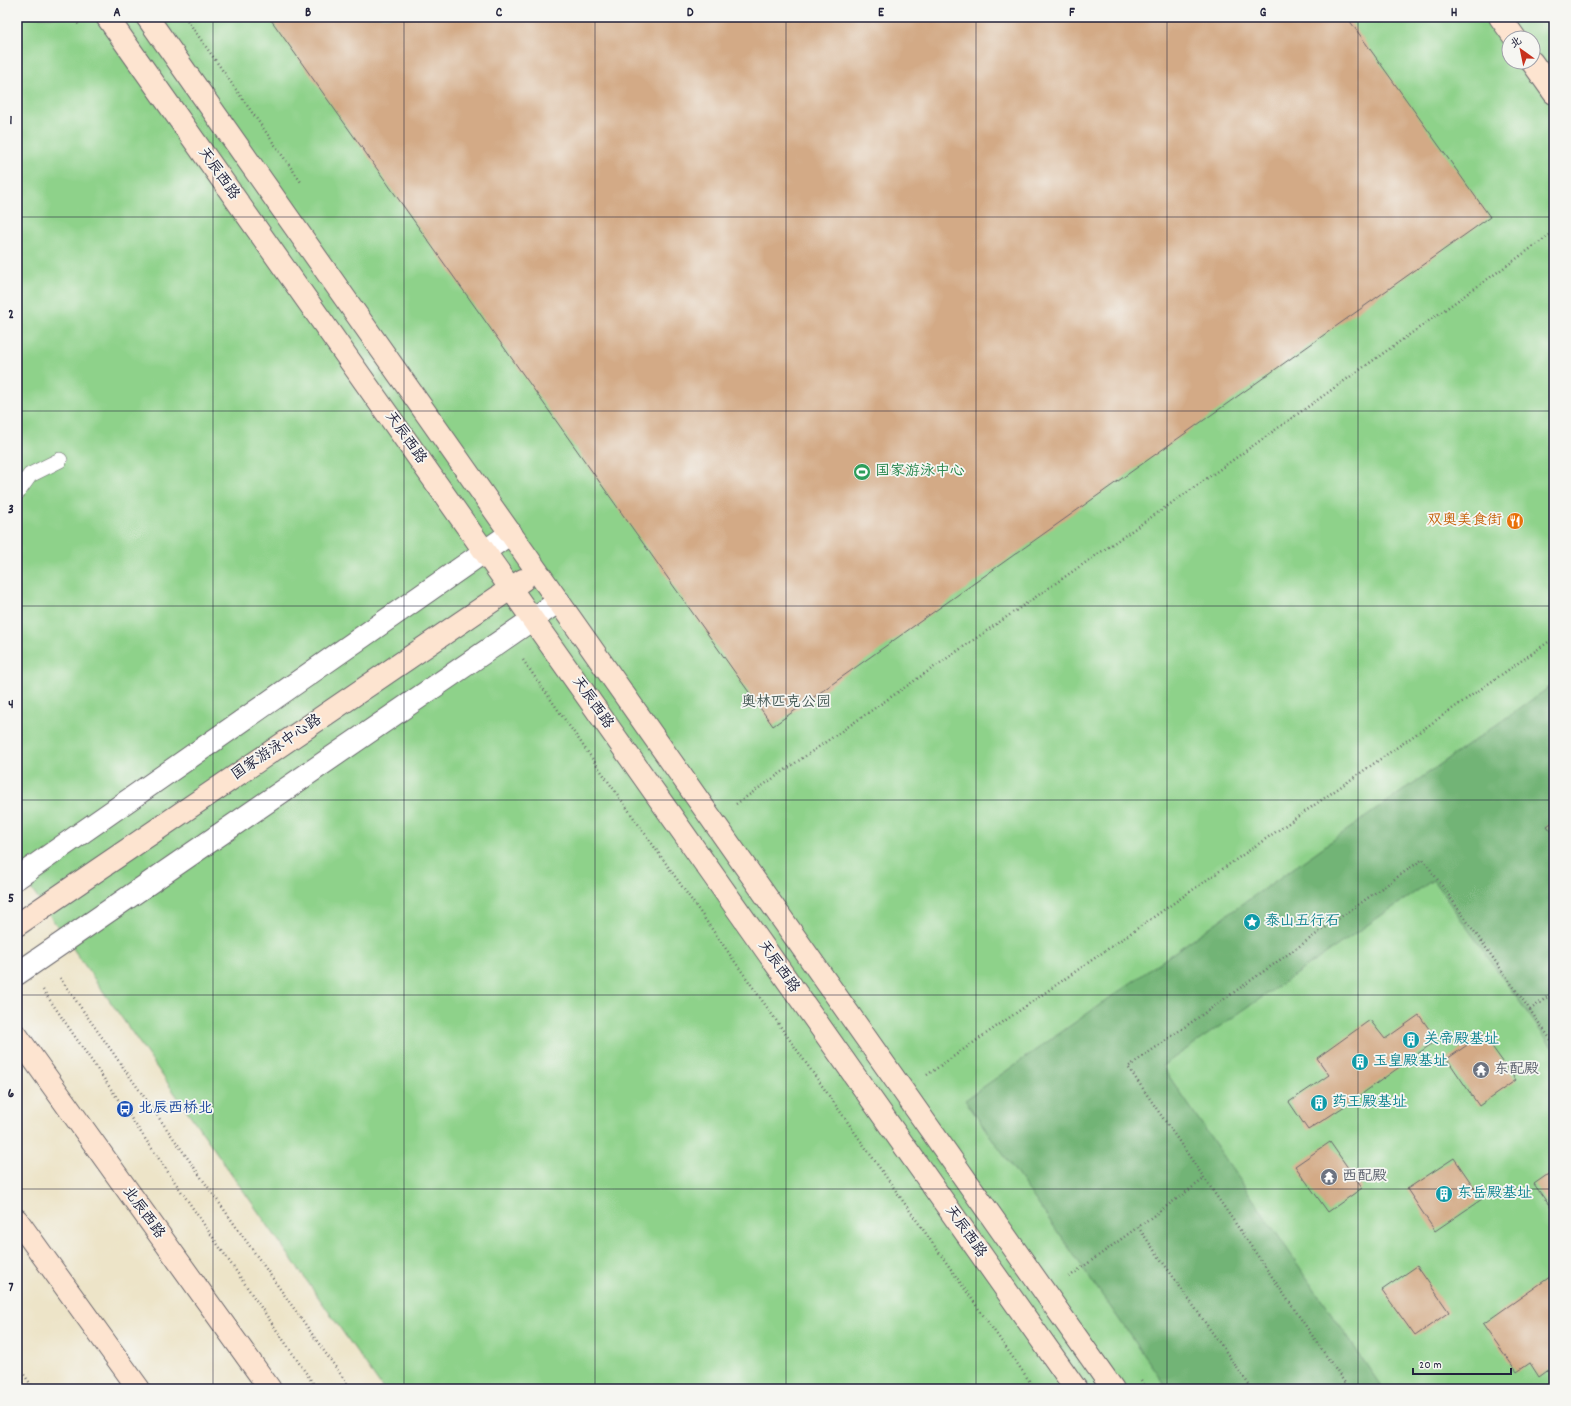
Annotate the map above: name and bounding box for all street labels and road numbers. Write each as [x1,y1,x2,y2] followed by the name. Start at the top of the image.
[192,143,244,205] street label: 天辰西路
[379,407,431,469] street label: 天辰西路
[566,672,618,734] street label: 天辰西路
[227,710,327,786] street label: 国家游泳中心路
[752,936,804,998] street label: 天辰西路
[116,1182,170,1244] street label: 北辰西路
[939,1201,991,1263] street label: 天辰西路

